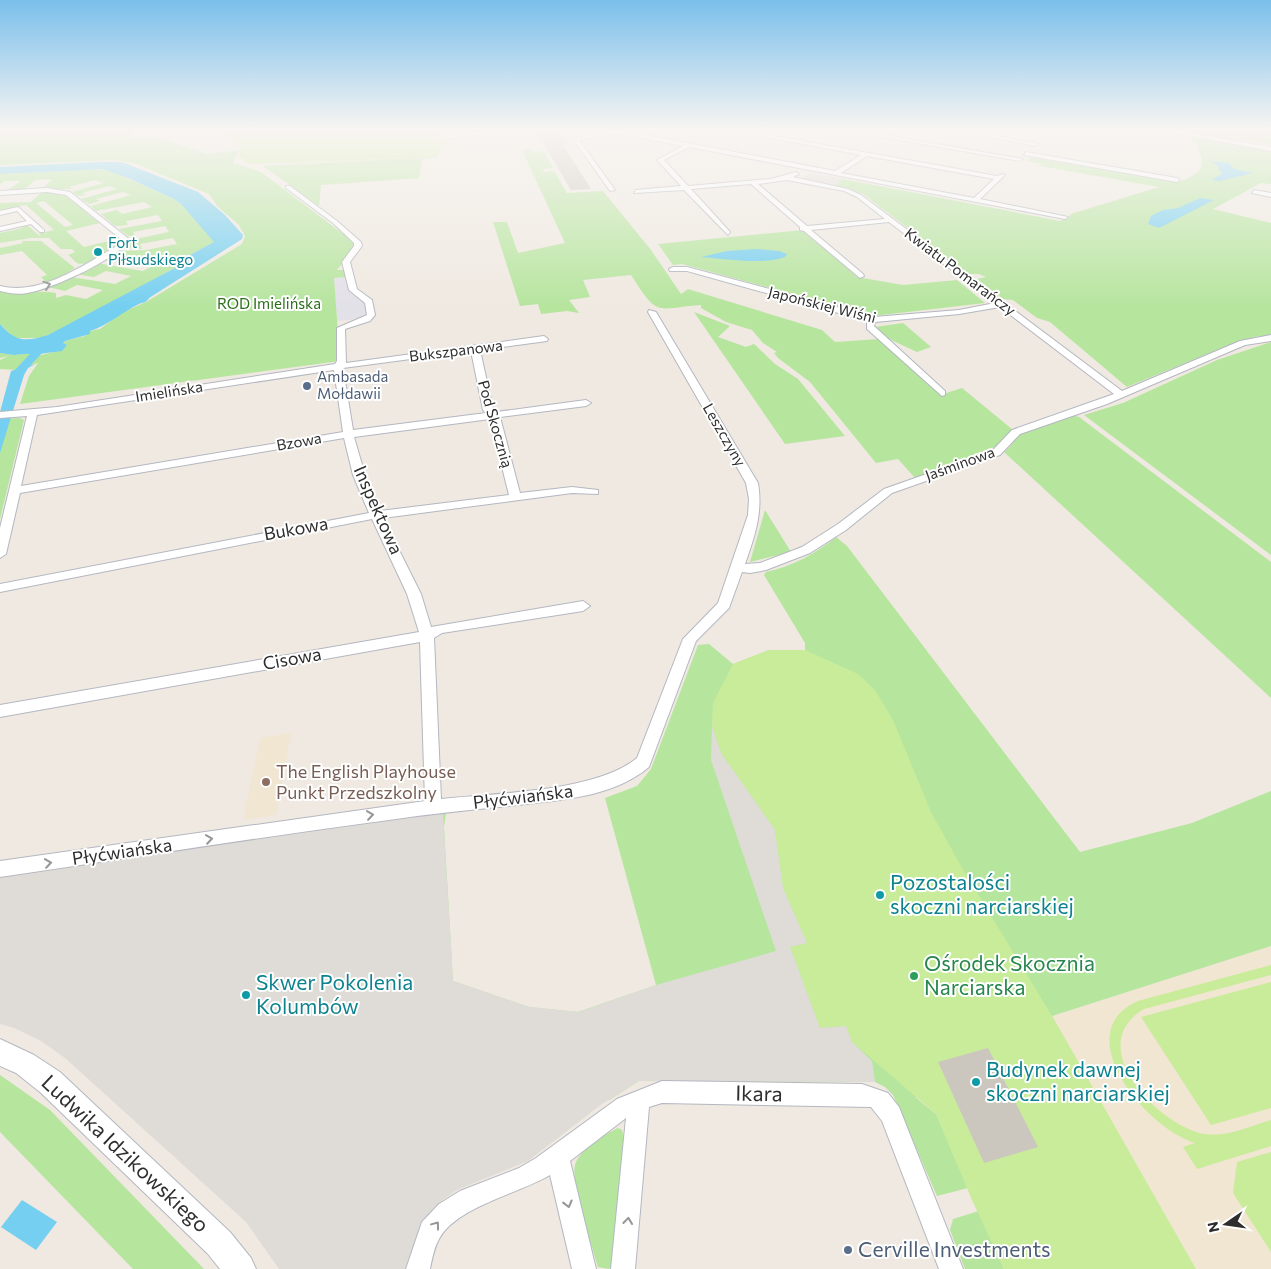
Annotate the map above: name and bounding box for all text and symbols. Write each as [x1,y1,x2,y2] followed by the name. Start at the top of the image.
[901,223,1020,319] street label: Kwiatu Pomarańczy
[108,233,193,268] place label: Fort Piłsudskiego
[92,246,104,258] marker: Fort Piłsudskiego
[42,280,51,290] one-way arrow
[766,282,878,326] street label: Japońskiej Wiśni
[217,294,321,312] park label: ROD Imielińska
[408,335,504,365] street label: Bukszpanowa
[317,367,388,402] place label: Ambasada Mołdawii
[134,377,204,405] street label: Imielińska
[475,378,517,470] street label: Pod Skocznią
[301,380,313,392] marker: Ambasada Mołdawii
[700,400,750,469] street label: Leszczyny
[275,428,323,454] street label: Bzowa
[922,442,997,484] street label: Jaśminowa
[350,462,408,557] street label: Inspektowa
[262,512,330,545] street label: Bukowa
[261,642,323,674] street label: Cisowa
[276,760,456,803] place label: The English Playhouse Punkt Przedszkolny
[260,776,272,788] marker: The English Playhouse Punkt Przedszkolny
[472,779,574,813] street label: Płyćwiańska
[365,811,374,821] one-way arrow
[70,833,173,869] street label: Płyćwiańska
[205,834,213,845] one-way arrow
[44,858,53,868] one-way arrow
[890,869,1074,918] place label: Pozostalości skoczni narciarskiej
[874,889,886,901] marker: Pozostalości skoczni narciarskiej
[924,950,1095,999] place label: Ośrodek Skocznia Narciarska
[256,969,413,1018] place label: Skwer Pokolenia Kolumbów
[908,970,920,982] marker: Ośrodek Skocznia Narciarska
[240,989,252,1001] marker: Skwer Pokolenia Kolumbów
[986,1056,1170,1105] place label: Budynek dawnej skoczni narciarskiej
[37,1069,215,1237] street label: Ludwika Idzikowskiego
[970,1076,982,1088] marker: Budynek dawnej skoczni narciarskiej
[735,1080,783,1105] street label: Ikara
[562,1199,573,1208] one-way arrow
[1201,1199,1251,1249] north arrow
[622,1216,633,1224] one-way arrow
[1203,1220,1222,1234] text: N
[431,1221,440,1230] one-way arrow
[858,1236,1051,1261] place label: Cerville Investments
[842,1244,854,1256] marker: Cerville Investments

